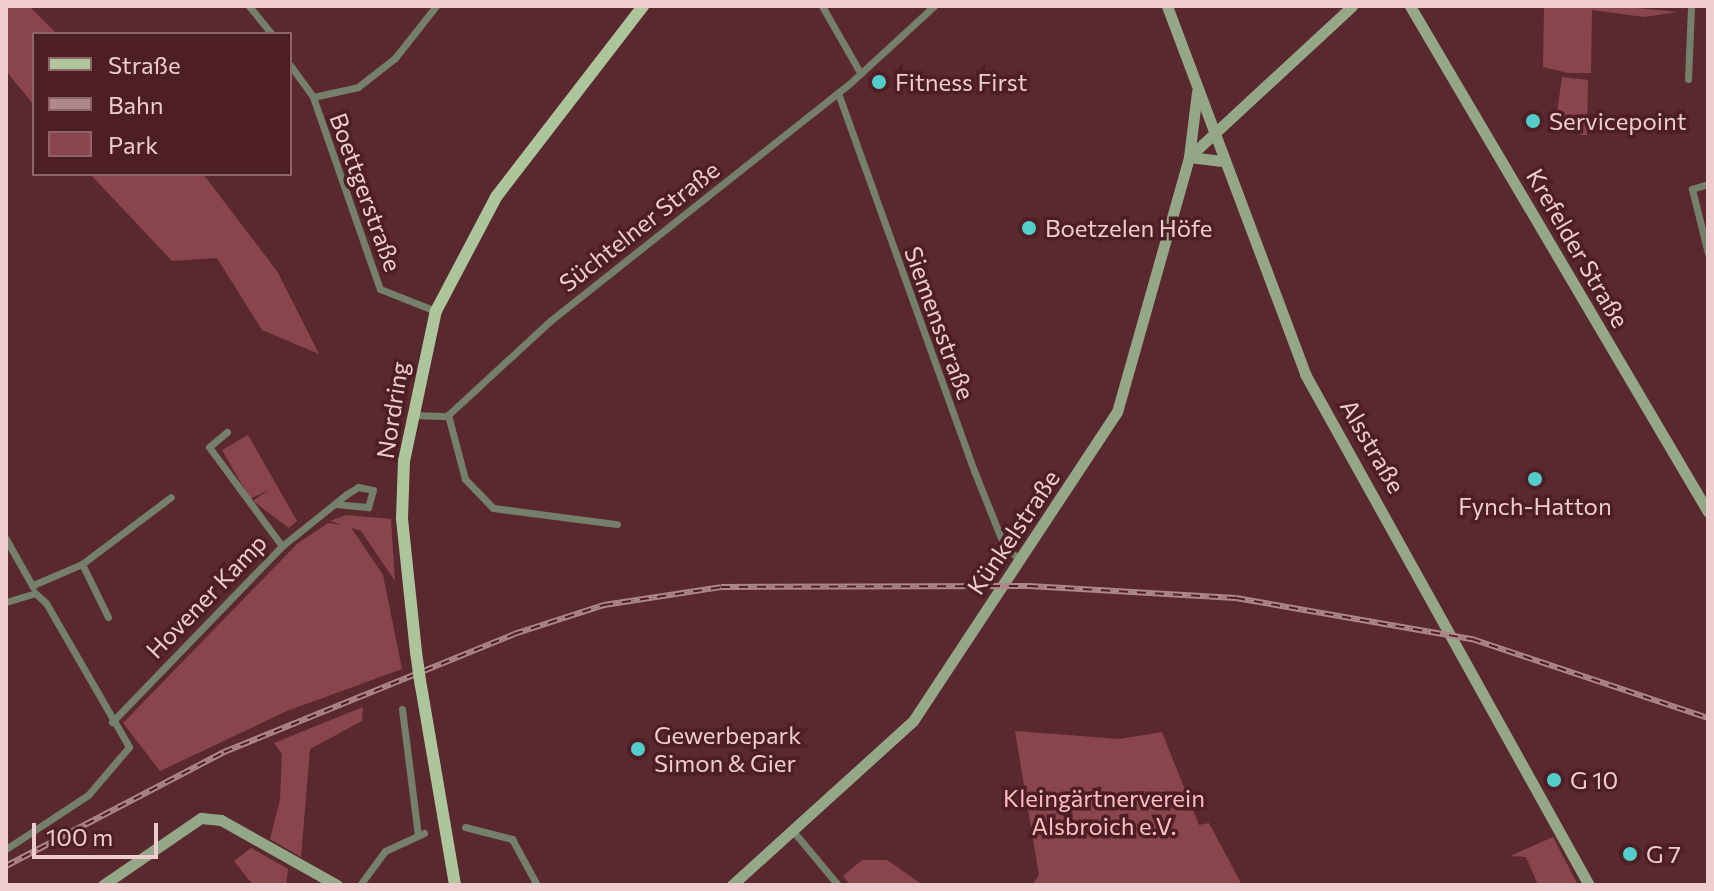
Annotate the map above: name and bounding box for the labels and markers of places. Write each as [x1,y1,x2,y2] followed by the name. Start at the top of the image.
[895,68,1027,96] place label: Fitness First
[870,73,888,91] marker: Fitness First
[1549,107,1687,135] place label: Servicepoint
[1524,112,1542,130] marker: Servicepoint
[1045,214,1213,242] place label: Boetzelen Höfe
[1020,219,1038,237] marker: Boetzelen Höfe
[1526,470,1544,488] marker: Fynch-Hatton
[1458,492,1612,520] place label: Fynch-Hatton
[654,721,801,777] place label: Gewerbepark Simon & Gier
[629,740,647,758] marker: Gewerbepark Simon & Gier
[1570,766,1618,794] place label: G 10
[1545,771,1563,789] marker: G 10
[1646,840,1681,868] place label: G 7
[1621,845,1639,863] marker: G 7

